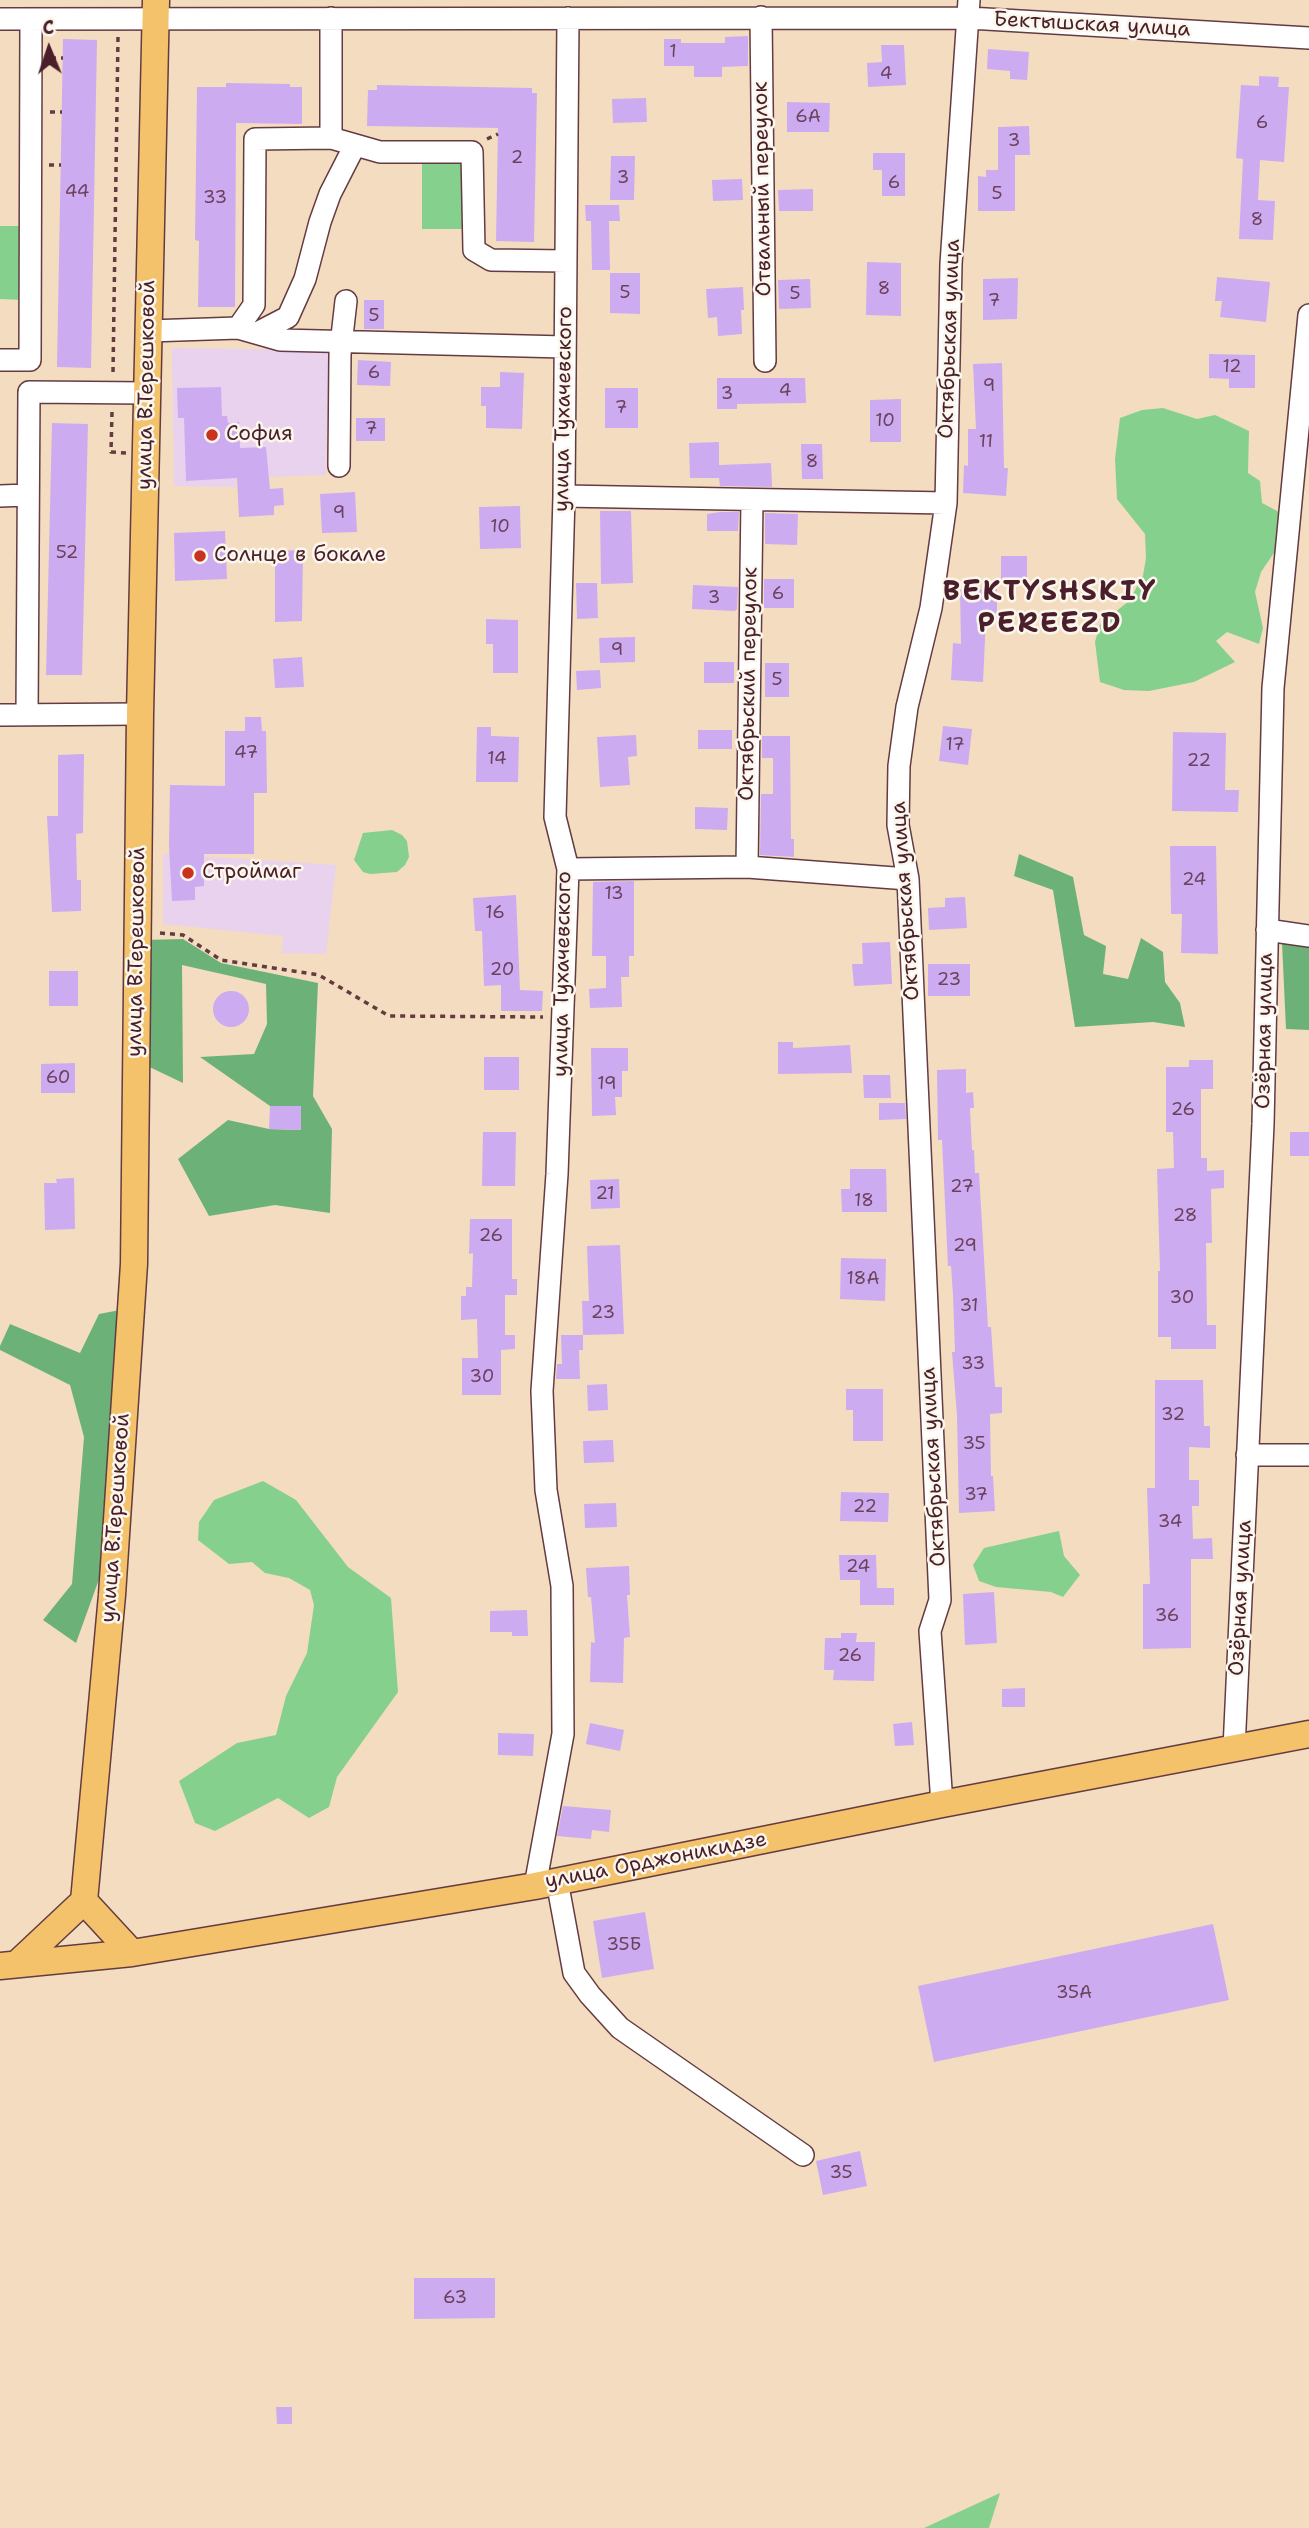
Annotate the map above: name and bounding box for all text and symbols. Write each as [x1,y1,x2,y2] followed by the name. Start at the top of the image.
[993,7,1191,43] street label: Бектышская улица
[14,14,84,84] north arrow
[42,15,55,40] text: С
[669,41,677,63] house number: 1
[880,63,892,85] house number: 4
[749,81,777,297] street label: Отвальный переулок
[795,106,821,128] house number: 6А
[1256,112,1268,134] house number: 6
[1008,130,1020,152] house number: 3
[511,147,523,169] house number: 2
[617,167,629,189] house number: 3
[888,172,900,194] house number: 6
[65,181,89,203] house number: 44
[991,183,1003,205] house number: 5
[203,187,227,209] house number: 33
[1251,209,1263,231] house number: 8
[934,239,966,439] street label: Октябрьская улица
[878,278,890,300] house number: 8
[133,280,161,490] street label: улица В.Терешковой
[619,282,631,304] house number: 5
[789,283,801,305] house number: 5
[988,290,1000,312] house number: 7
[368,305,380,327] house number: 5
[550,306,578,512] street label: улица Тухачевского
[1222,356,1242,378] house number: 12
[368,362,380,384] house number: 6
[983,375,995,397] house number: 9
[779,380,791,402] house number: 4
[721,383,733,405] house number: 3
[615,397,627,419] house number: 7
[875,410,895,432] house number: 10
[365,418,377,440] house number: 7
[226,422,293,448] place label: София
[204,427,220,443] marker: София
[979,431,993,453] house number: 11
[806,451,818,473] house number: 8
[333,502,345,524] house number: 9
[490,516,510,538] house number: 10
[56,542,78,564] house number: 52
[214,543,386,569] place label: Солнце в бокале
[192,548,208,564] marker: Солнце в бокале
[734,567,764,801] street label: Октябрьский переулок
[944,576,1156,642] district label: BEKTYSHSKIY PEREEZD
[772,583,784,605] house number: 6
[708,587,720,609] house number: 3
[611,639,623,661] house number: 9
[771,669,783,691] house number: 5
[945,734,965,756] house number: 17
[234,742,258,764] house number: 47
[487,748,507,770] house number: 14
[1187,750,1211,772] house number: 22
[886,800,926,1002] street label: Октябрьская улица
[123,847,151,1057] street label: улица В.Терешковой
[202,860,301,886] place label: Строймаг
[180,865,196,881] marker: Строймаг
[1182,869,1206,891] house number: 24
[549,871,577,1077] street label: улица Тухачевского
[604,883,624,905] house number: 13
[485,902,505,924] house number: 16
[1251,953,1279,1109] street label: Озёрная улица
[490,959,514,981] house number: 20
[937,969,961,991] house number: 23
[46,1067,70,1089] house number: 60
[597,1073,617,1095] house number: 19
[1171,1099,1195,1121] house number: 26
[950,1176,974,1198] house number: 27
[595,1183,615,1205] house number: 21
[854,1190,874,1212] house number: 18
[1173,1205,1197,1227] house number: 28
[479,1225,503,1247] house number: 26
[953,1235,977,1257] house number: 29
[847,1268,879,1290] house number: 18А
[1170,1287,1194,1309] house number: 30
[959,1295,979,1317] house number: 31
[591,1302,615,1324] house number: 23
[961,1353,985,1375] house number: 33
[470,1366,494,1388] house number: 30
[916,1367,952,1567] street label: Октябрьская улица
[1161,1404,1185,1426] house number: 32
[96,1412,136,1624] street label: улица В.Терешковой
[962,1433,986,1455] house number: 35
[964,1484,988,1506] house number: 37
[853,1496,877,1518] house number: 22
[1158,1511,1182,1533] house number: 34
[1224,1519,1258,1677] street label: Озёрная улица
[846,1556,870,1578] house number: 24
[1155,1605,1179,1627] house number: 36
[838,1645,862,1667] house number: 26
[543,1827,769,1895] street label: улица Орджоникидзе
[606,1934,642,1956] house number: 35Б
[1056,1982,1092,2004] house number: 35А
[829,2162,853,2184] house number: 35
[443,2287,467,2309] house number: 63

